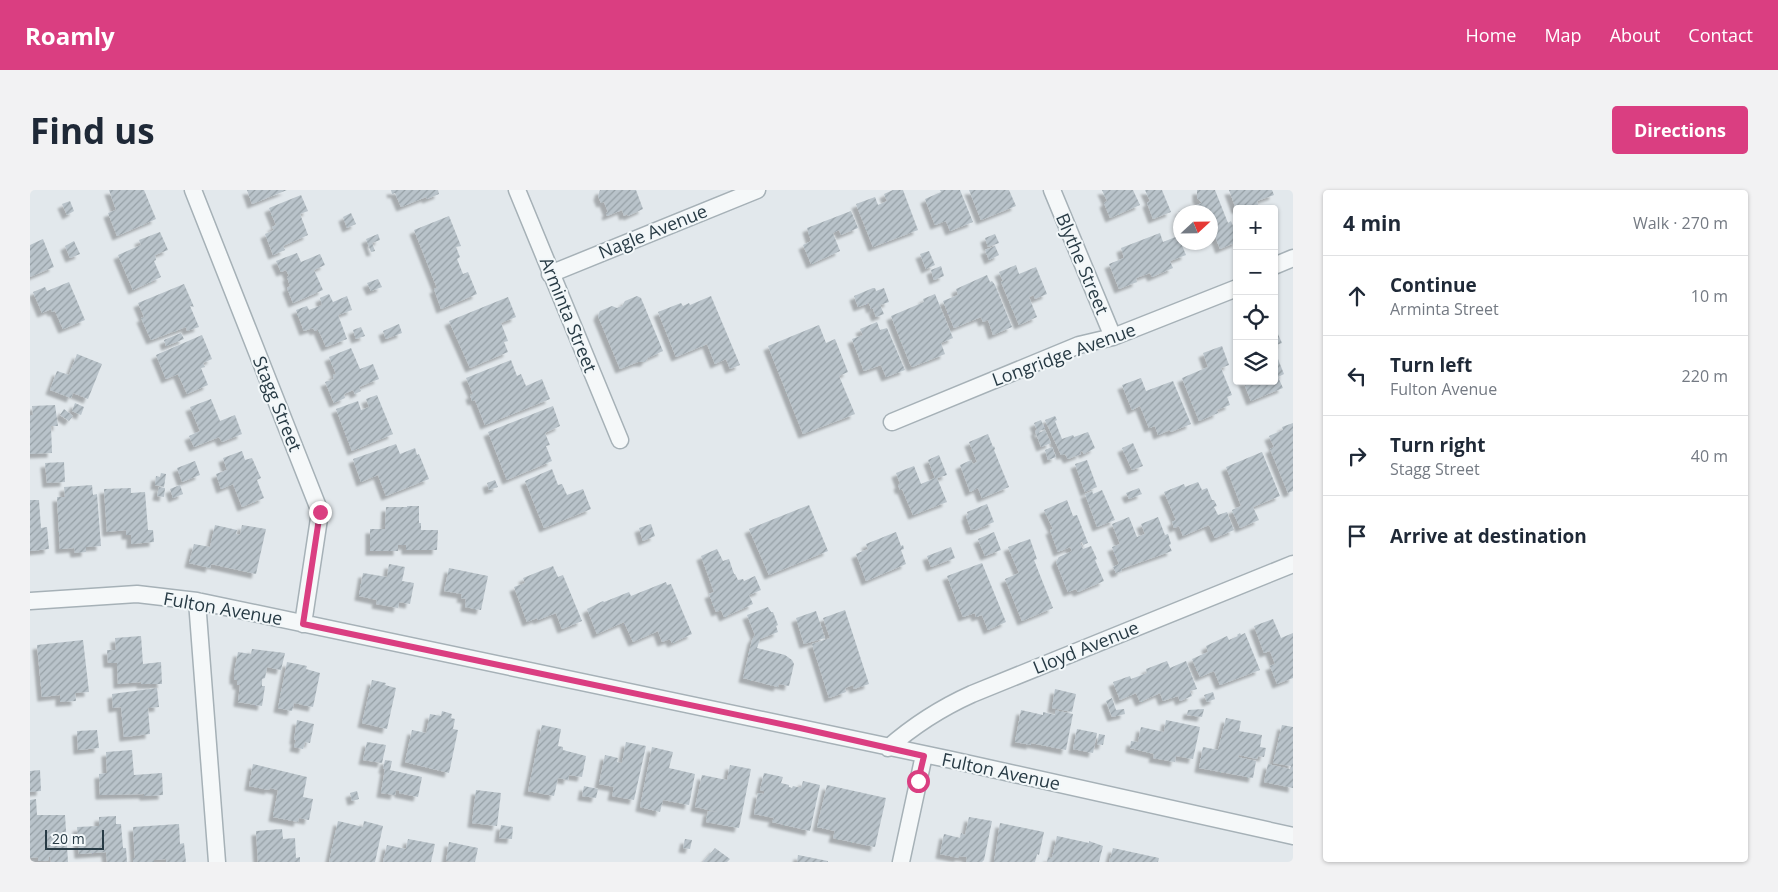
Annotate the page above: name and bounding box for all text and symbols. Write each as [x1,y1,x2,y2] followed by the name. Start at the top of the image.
[25,19,115,52] text: Roamly
[1466,23,1516,47] text: Home
[1544,23,1582,47] text: Map
[1610,23,1660,47] text: About
[1688,23,1753,47] text: Contact
[1612,106,1748,154] button: Directions
[30,107,155,154] text: Find us
[595,198,711,264] street label: Nagle Avenue
[1173,205,1218,250] north arrow
[1233,205,1278,385] map controls
[1233,205,1278,250] button: +
[1051,209,1115,318] street label: Blythe Street
[1343,209,1401,237] text: 4 min
[1633,212,1728,234] text: Walk · 270 m
[1233,250,1278,295] button: −
[535,253,603,376] street label: Arminta Street
[1390,272,1477,298] text: Continue
[1343,282,1371,310] icon: ahead
[1691,285,1728,307] text: 10 m
[1233,295,1278,340] button: locate
[1390,298,1499,320] text: Arminta Street
[989,317,1139,391] street label: Longridge Avenue
[1233,340,1278,385] button: layers
[248,352,308,455] street label: Stagg Street
[1390,352,1472,378] text: Turn left
[1343,362,1371,390] icon: left
[1682,365,1728,387] text: 220 m
[1390,378,1497,400] text: Fulton Avenue
[1390,432,1485,458] text: Turn right
[1343,442,1371,470] icon: right
[1691,445,1728,467] text: 40 m
[1390,458,1480,480] text: Stagg Street
[309,501,332,524] route end
[1343,522,1371,550] icon: arrive
[1390,523,1587,549] text: Arrive at destination
[162,586,285,630] street label: Fulton Avenue
[1029,615,1142,679] street label: Lloyd Avenue
[940,747,1063,795] street label: Fulton Avenue
[907,770,930,793] route start
[45,827,104,850] scale bar
[52,829,85,848] text: 20 m

